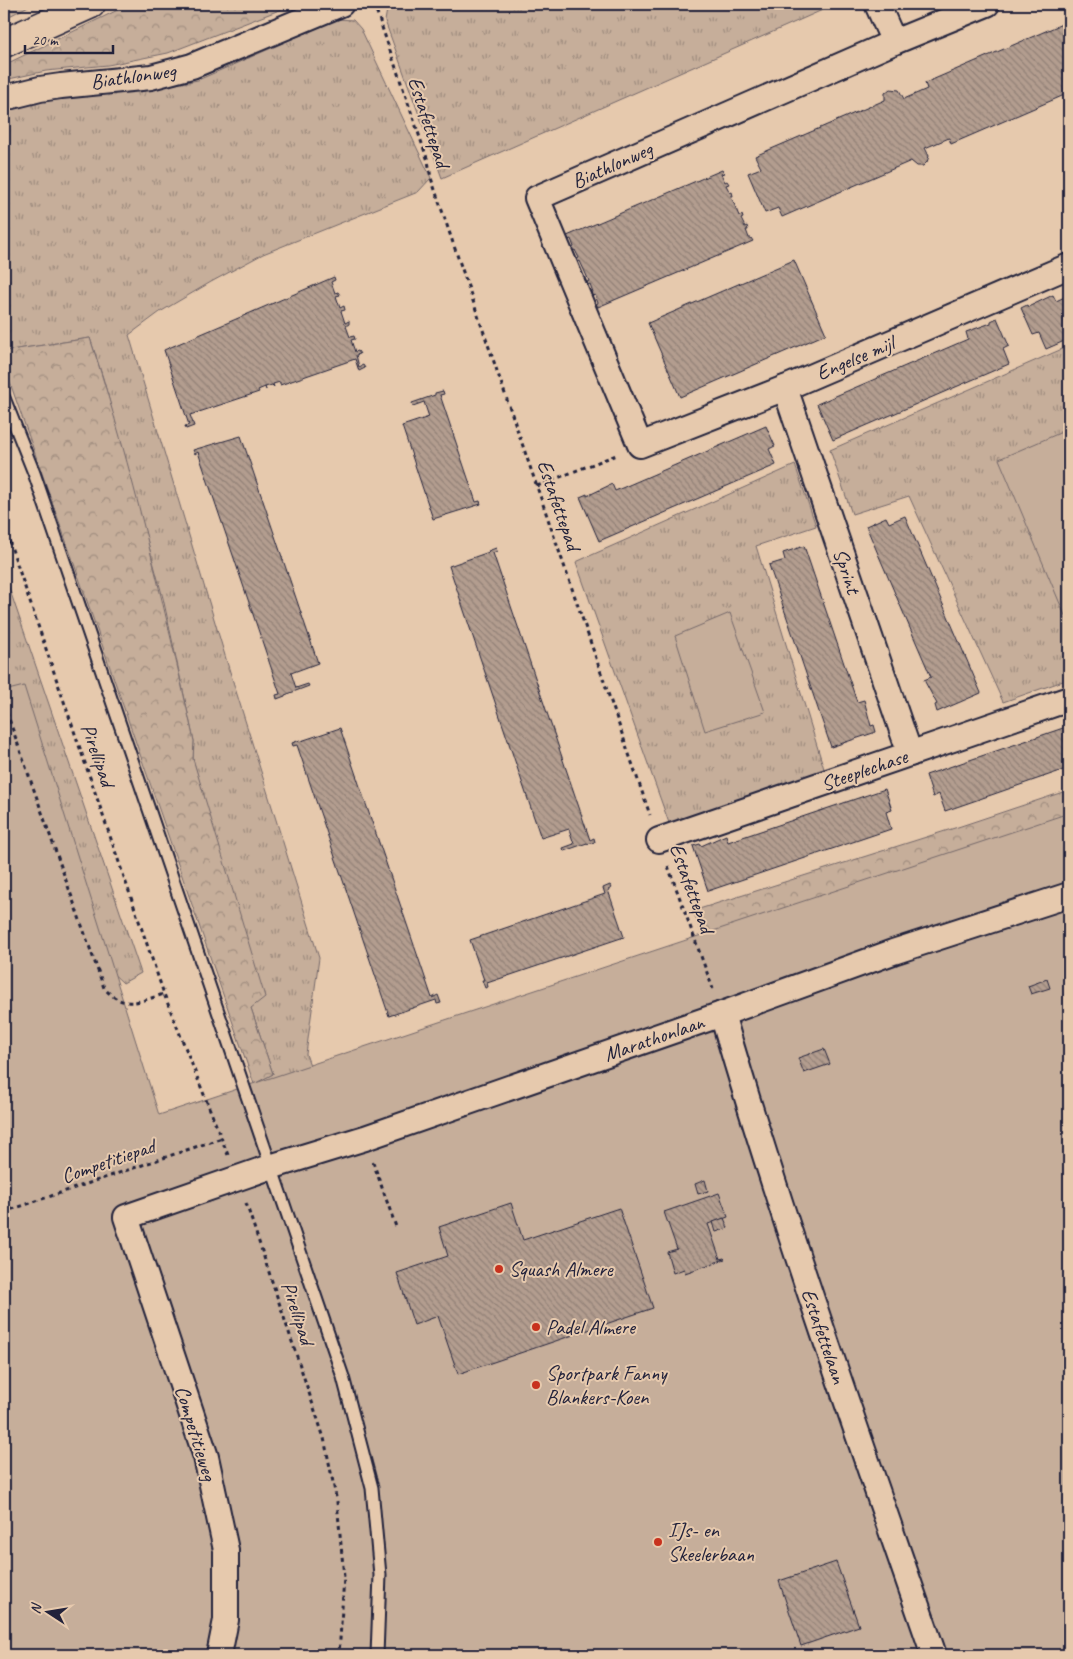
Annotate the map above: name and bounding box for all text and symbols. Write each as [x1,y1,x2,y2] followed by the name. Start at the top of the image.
[25,22,112,54] scale bar
[32,31,59,50] text: 20 m
[89,57,179,95] street label: Biathlonweg
[402,74,457,174] street label: Estafettepad
[568,135,658,194] street label: Biathlonweg
[812,329,901,386] street label: Engelse mijl
[531,457,588,557] street label: Estafettepad
[827,545,867,599] street label: Sprint
[75,720,122,793] street label: Pirellipad
[817,743,912,797] street label: Steeplechase
[664,840,721,940] street label: Estafettepad
[600,1008,709,1067] street label: Marathonlaan
[58,1132,161,1189] street label: Competitiepad
[509,1256,614,1282] place label: Squash Almere
[493,1263,505,1275] marker: Squash Almere
[276,1278,322,1351] street label: Pirellipad
[796,1285,853,1387] street label: Estafettelaan
[546,1314,637,1340] place label: Padel Almere
[530,1321,542,1333] marker: Padel Almere
[546,1360,668,1410] place label: Sportpark Fanny Blankers-Koen
[530,1379,542,1391] marker: Sportpark Fanny Blankers-Koen
[169,1382,223,1485] street label: Competitieweg
[668,1517,754,1567] place label: IJs- en Skeelerbaan
[652,1536,664,1548] marker: IJs- en Skeelerbaan
[22,1586,72,1636] north arrow
[27,1601,45,1615] text: N

